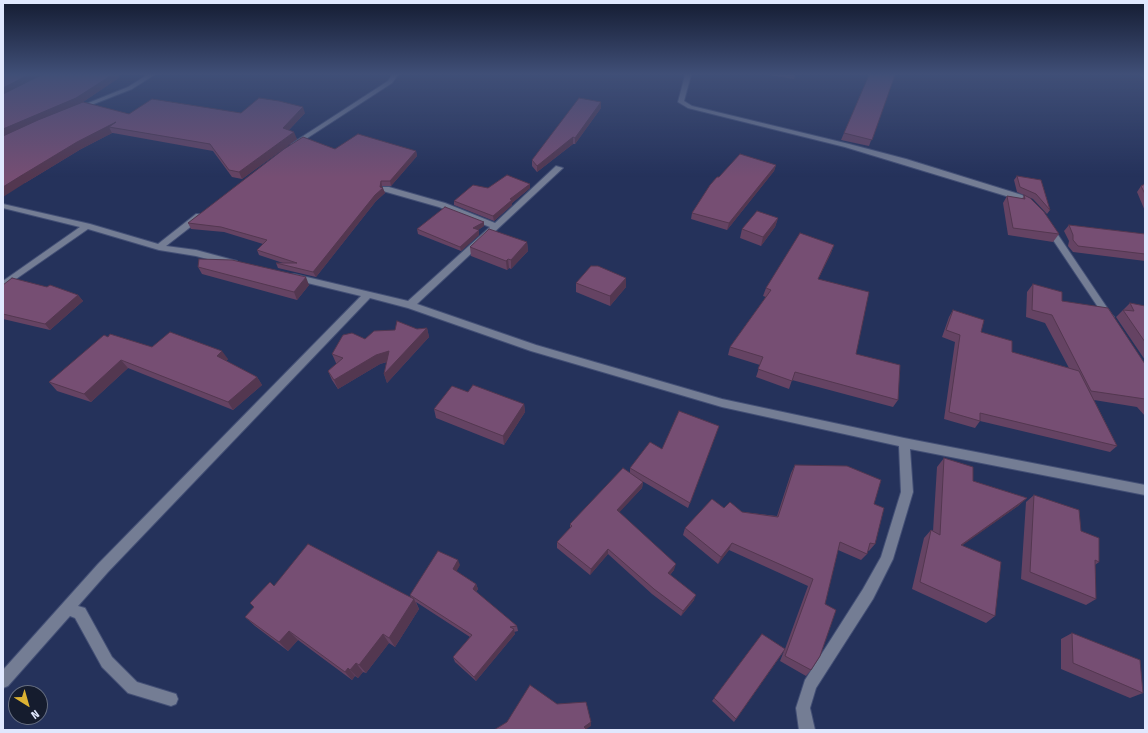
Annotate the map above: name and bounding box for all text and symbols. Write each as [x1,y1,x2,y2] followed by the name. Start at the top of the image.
[8,685,48,725] north arrow
[28,707,41,721] text: N

